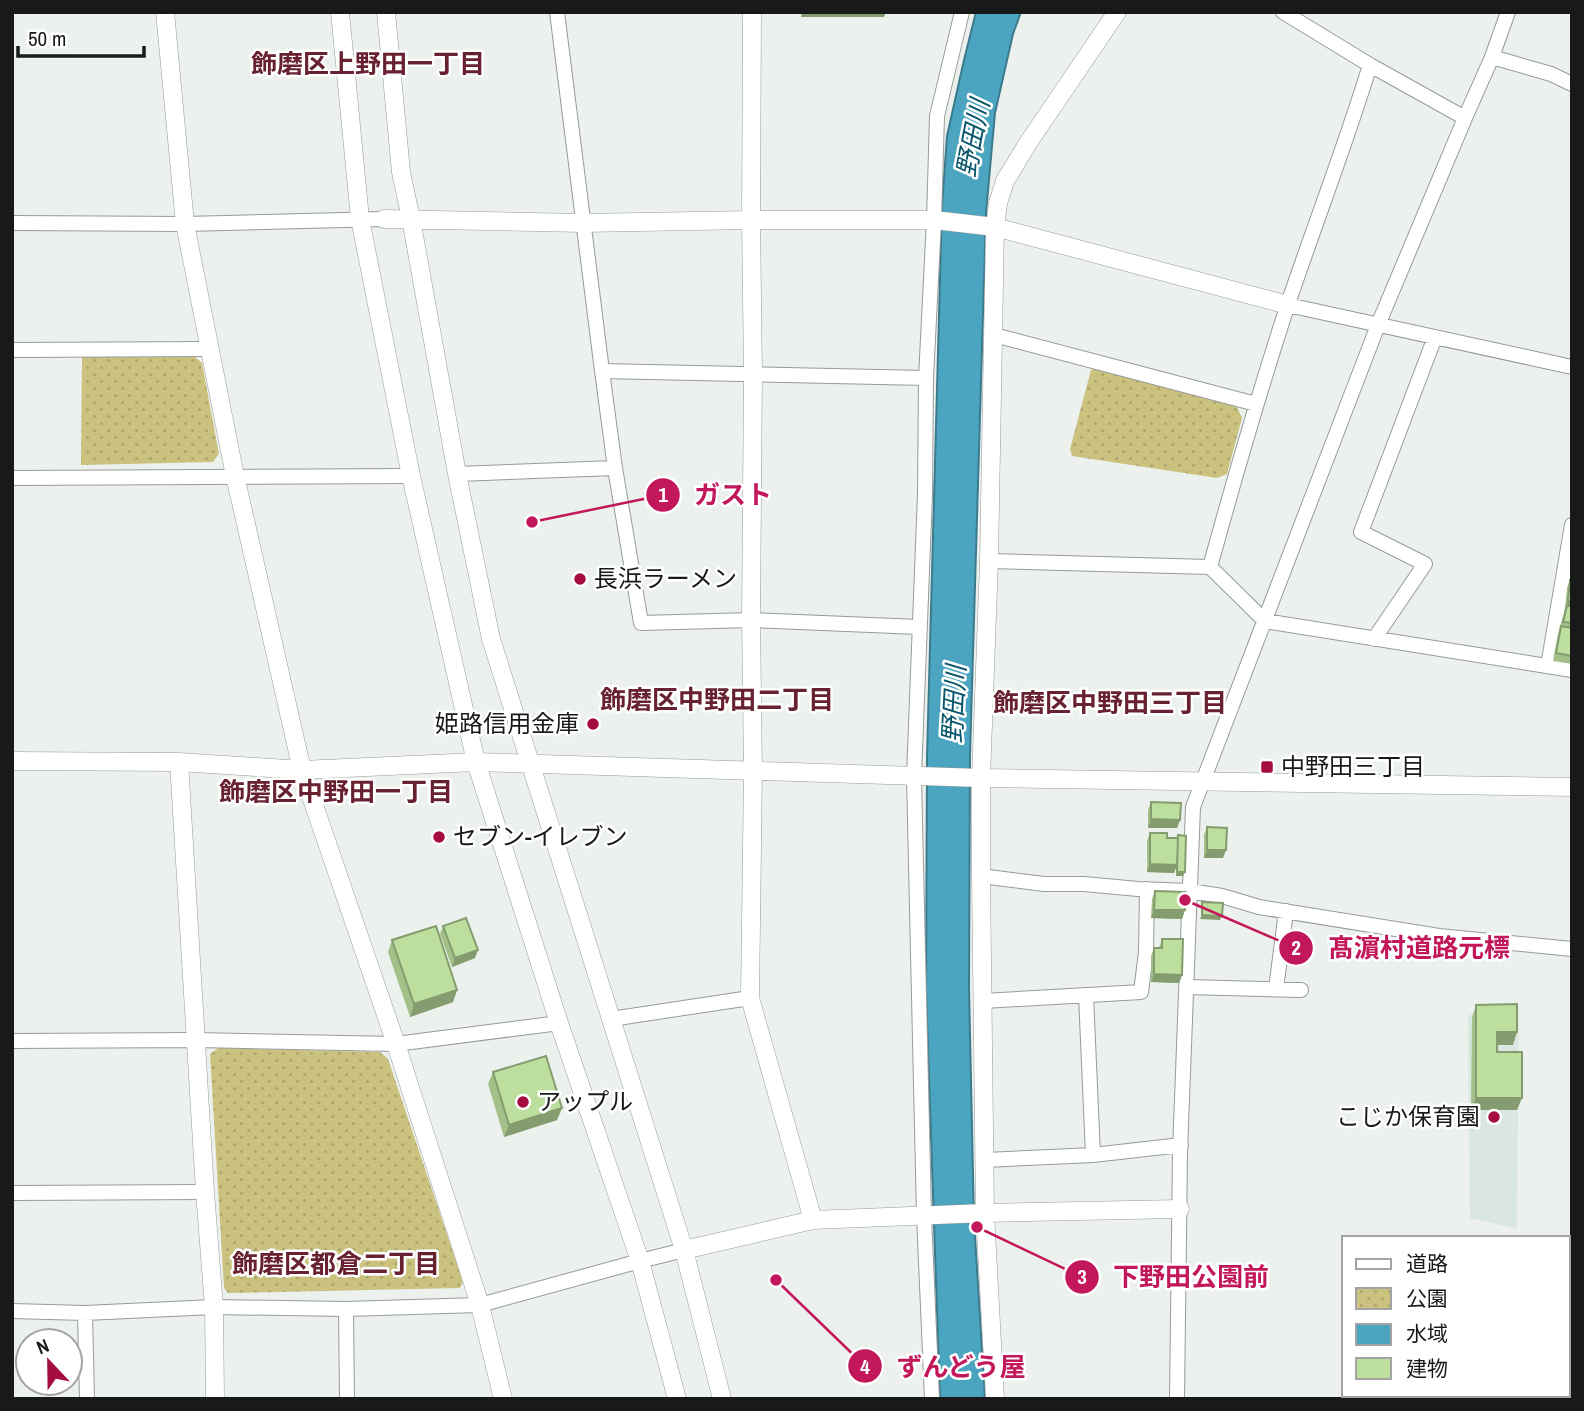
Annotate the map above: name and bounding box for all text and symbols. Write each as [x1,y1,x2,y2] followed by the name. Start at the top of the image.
[18,14,144,58] scale bar
[28,24,66,53] text: 50 m
[251,46,485,81] district label: 飾磨区上野田一丁目
[948,93,998,180] water label: 野田川
[645,471,786,518] callout: ガスト
[694,477,772,512] text: ガスト
[658,480,668,509] text: 1
[594,562,737,594] place label: 長浜ラーメン
[572,571,588,587] marker: 長浜ラーメン
[934,661,973,744] water label: 野田川
[600,682,834,717] district label: 飾磨区中野田二丁目
[993,685,1227,720] district label: 飾磨区中野田三丁目
[435,707,579,739] place label: 姫路信用金庫
[585,716,601,732] marker: 姫路信用金庫
[1281,750,1425,782] place label: 中野田三丁目
[1259,759,1275,775] marker: 中野田三丁目
[219,774,453,809] district label: 飾磨区中野田一丁目
[453,820,628,852] place label: セブン-イレブン
[431,829,447,845] marker: セブン-イレブン
[1279,924,1524,971] callout: 髙濵村道路元標
[1328,930,1510,965] text: 髙濵村道路元標
[1291,933,1301,962] text: 2
[537,1085,633,1117] place label: アップル
[515,1094,531,1110] marker: アップル
[1336,1100,1480,1132] place label: こじか保育園
[1486,1109,1502,1125] marker: こじか保育園
[1342,1236,1570,1397] legend
[232,1246,440,1281] district label: 飾磨区都倉二丁目
[1406,1249,1448,1278] text: 道路
[1064,1253,1283,1300] callout: 下野田公園前
[1113,1259,1269,1294] text: 下野田公園前
[1077,1262,1087,1291] text: 3
[1406,1284,1448,1313] text: 公園
[1406,1319,1448,1348] text: 水域
[14,1327,84,1397] north arrow
[33,1332,53,1360] text: N
[847,1343,1040,1390] callout: ずんどう屋
[896,1349,1026,1384] text: ずんどう屋
[860,1352,870,1381] text: 4
[1406,1354,1448,1383] text: 建物

